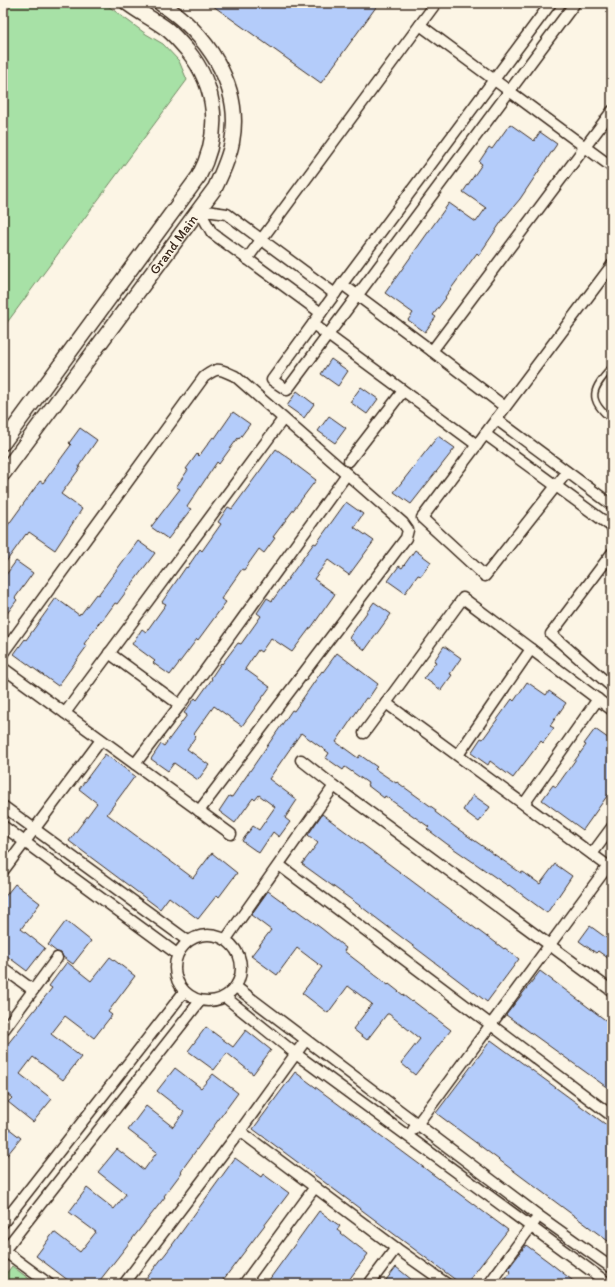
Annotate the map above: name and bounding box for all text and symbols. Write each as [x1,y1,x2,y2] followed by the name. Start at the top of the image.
[146,211,201,278] street label: Grand Main

